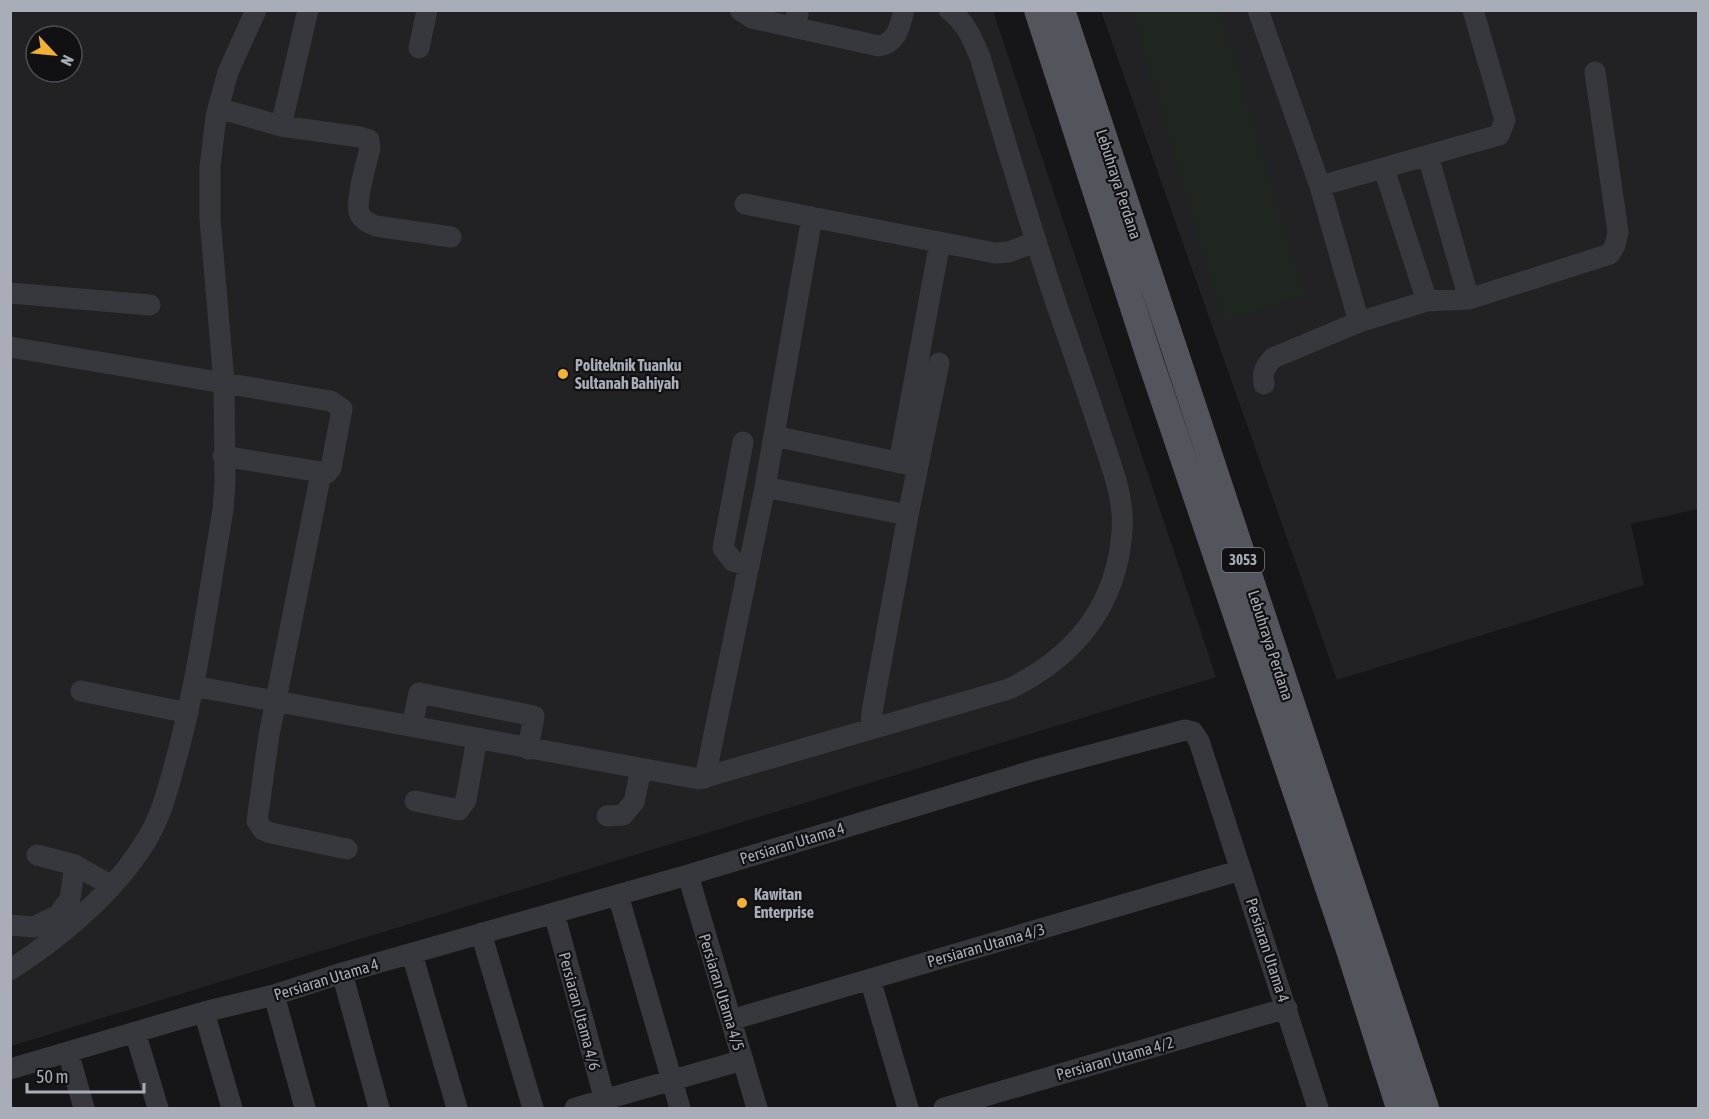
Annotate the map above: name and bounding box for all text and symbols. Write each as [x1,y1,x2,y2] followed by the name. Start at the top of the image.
[24,24,84,84] north arrow
[57,52,78,69] text: N
[1092,127,1145,241] street label: Lebuhraya Perdana
[575,356,682,392] place label: Politeknik Tuanku Sultanah Bahiyah
[556,367,570,381] marker: Politeknik Tuanku Sultanah Bahiyah
[1222,548,1264,572] road number: 3053
[1244,588,1297,702] street label: Lebuhraya Perdana
[738,819,846,867] street label: Persiaran Utama 4
[754,885,814,921] place label: Kawitan Enterprise
[735,896,749,910] marker: Kawitan Enterprise
[1243,896,1293,1004] street label: Persiaran Utama 4
[925,920,1047,970] street label: Persiaran Utama 4/3
[696,931,748,1053] street label: Persiaran Utama 4/5
[556,950,604,1072] street label: Persiaran Utama 4/6
[272,955,380,1003] street label: Persiaran Utama 4
[1054,1033,1176,1083] street label: Persiaran Utama 4/2
[27,1056,144,1094] scale bar
[36,1066,68,1087] text: 50 m

